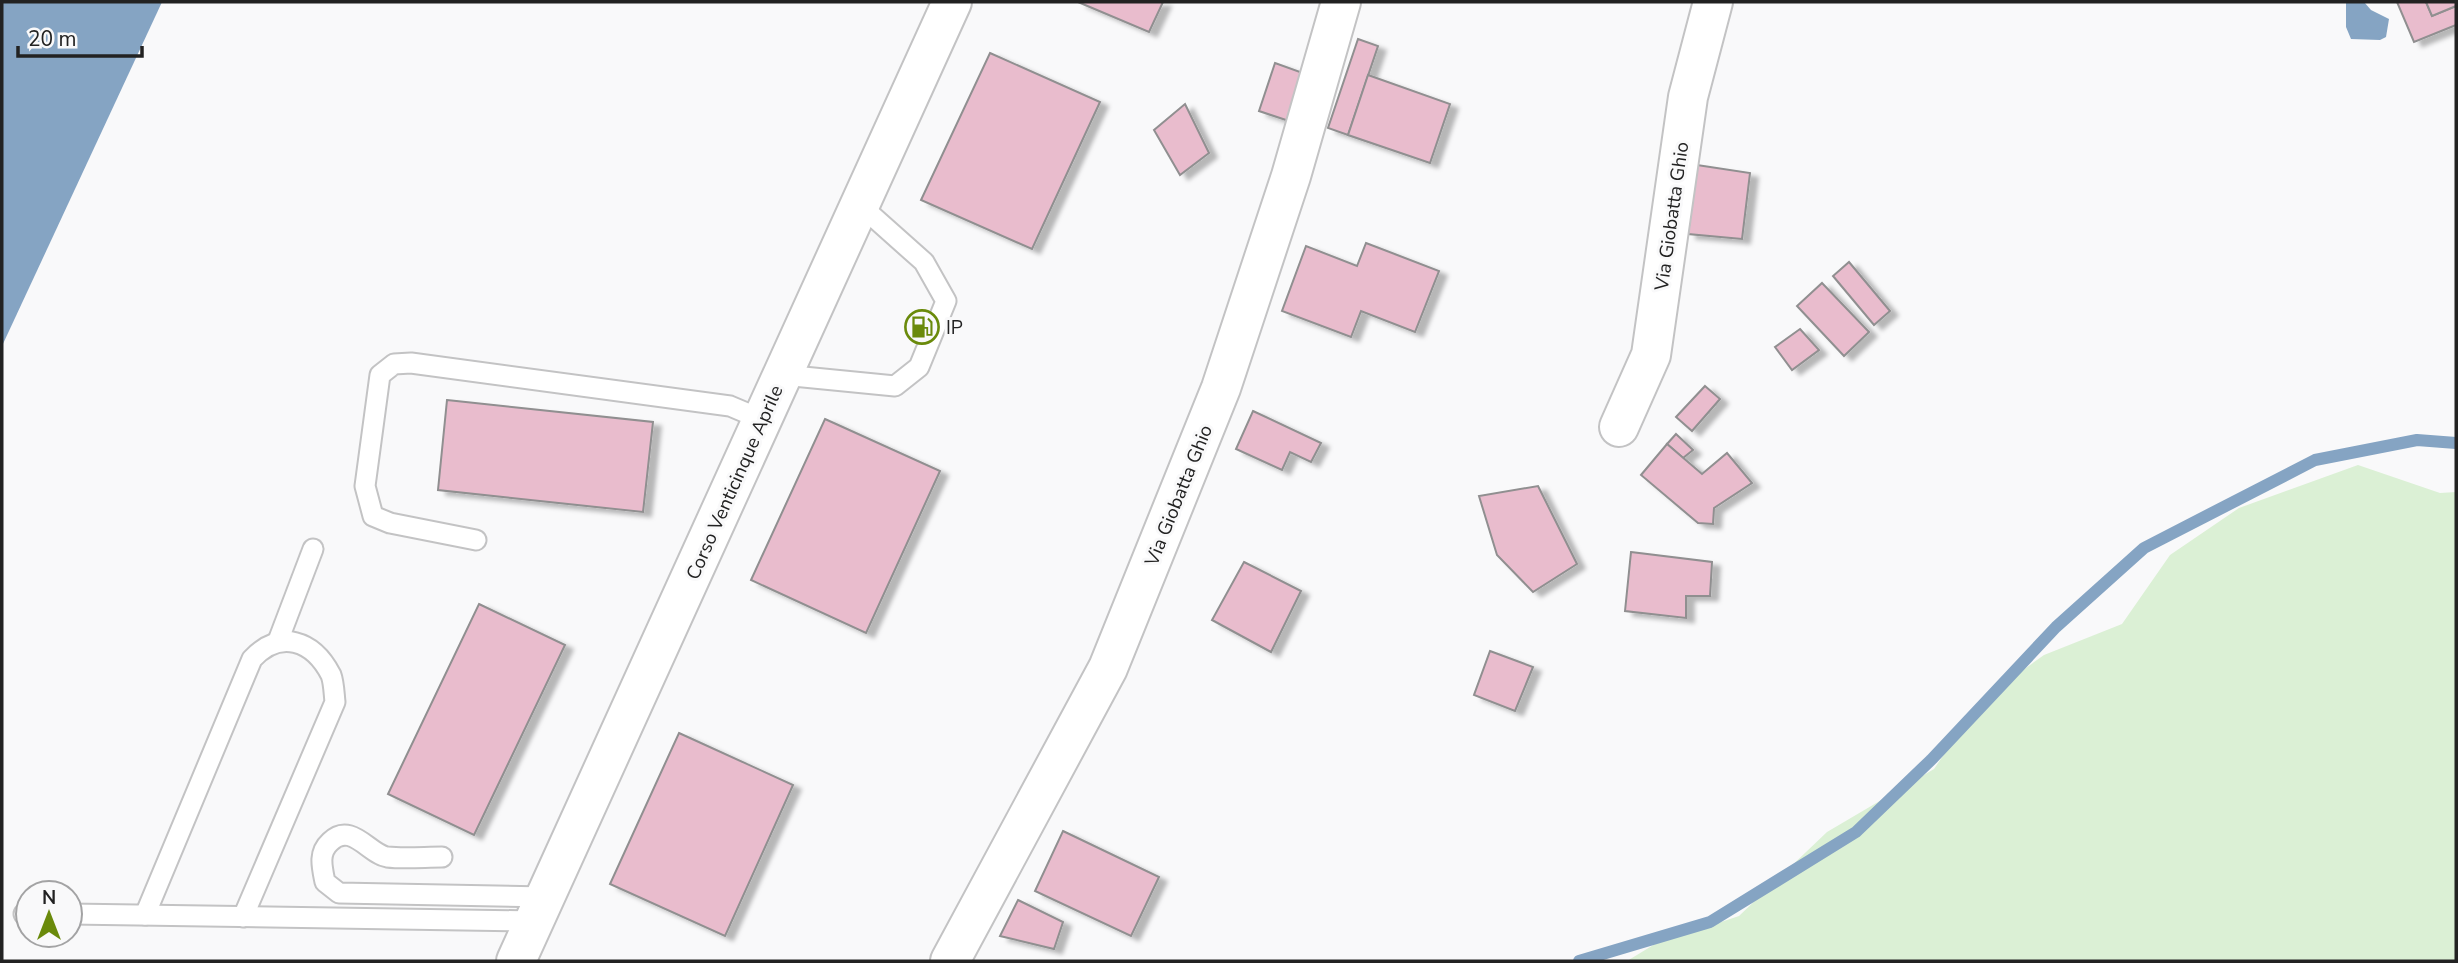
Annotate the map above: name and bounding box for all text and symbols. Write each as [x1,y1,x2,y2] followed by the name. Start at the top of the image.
[18,14,142,58] scale bar
[28,25,77,53] text: 20 m
[1649,140,1695,293] street label: Via Giobatta Ghio
[903,308,941,346] fuel station icon: IP
[946,315,963,341] place label: IP
[680,381,790,584] street label: Corso Venticinque Aprile
[1138,421,1219,571] street label: Via Giobatta Ghio
[14,879,84,949] north arrow
[42,885,56,911] text: N

